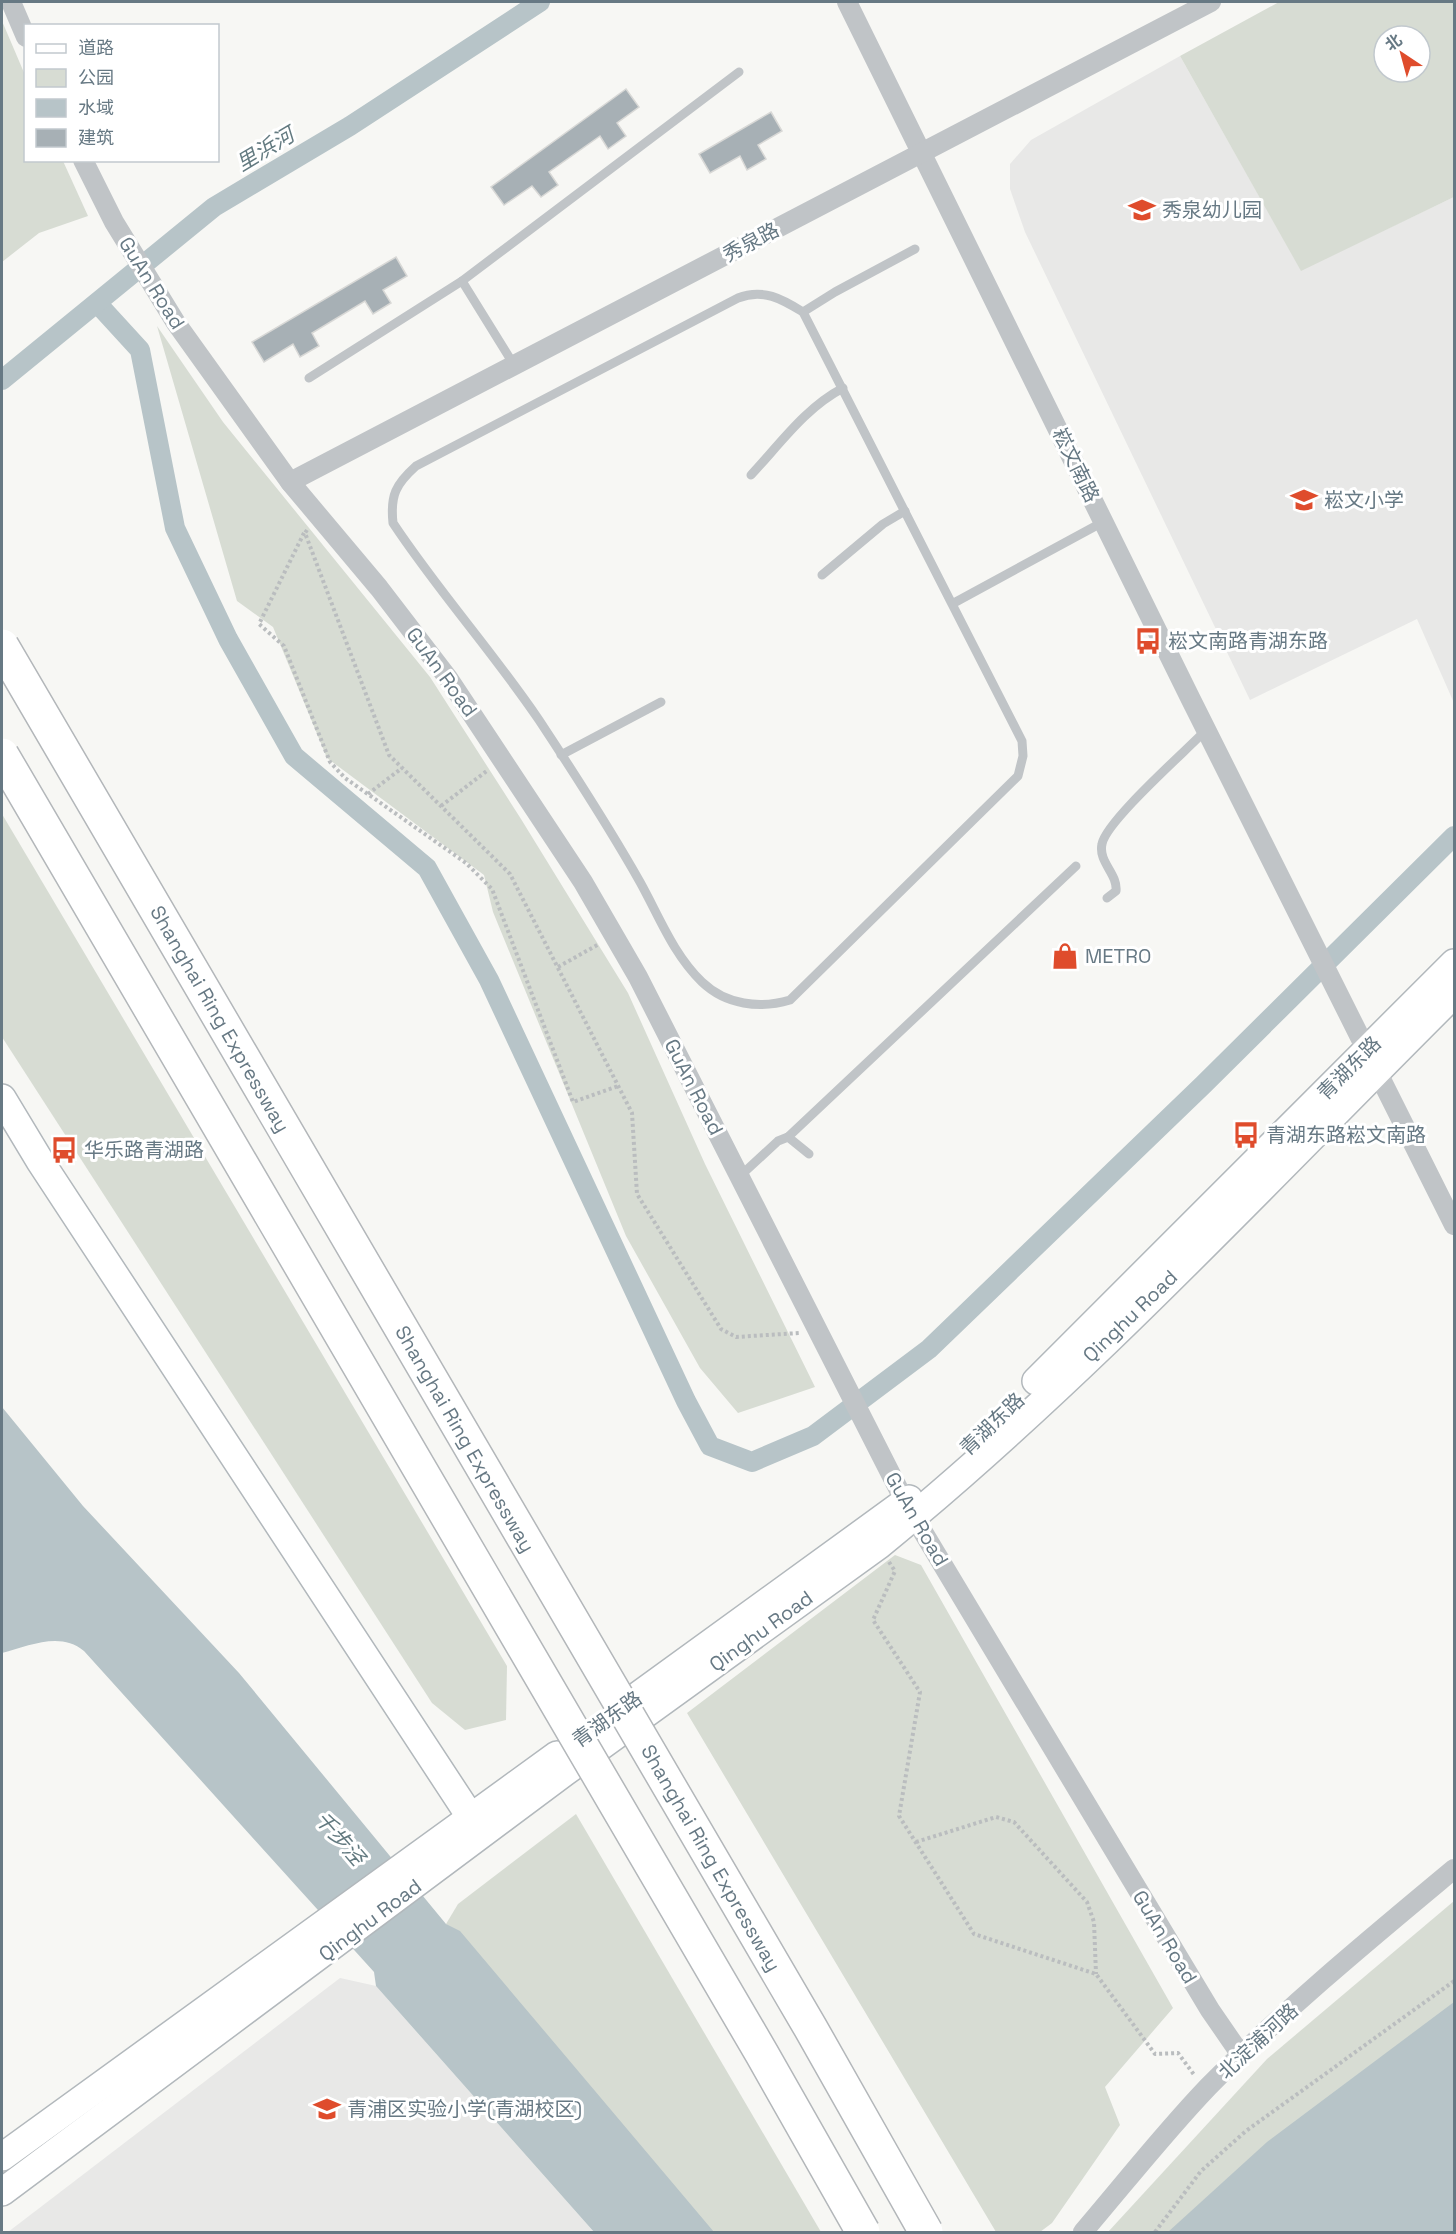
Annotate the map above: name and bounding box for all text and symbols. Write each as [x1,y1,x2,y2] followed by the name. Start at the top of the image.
[24,24,219,162] legend
[1372,24,1432,84] north arrow
[1381,29,1406,55] text: 北
[78,36,114,59] text: 道路
[78,66,114,89] text: 公园
[78,96,114,119] text: 水域
[231,119,302,177] water label: 里浜河
[78,126,114,149] text: 建筑
[1127,195,1157,225] school or university icon: 秀泉幼儿园
[1162,197,1262,223] place label: 秀泉幼儿园
[718,216,784,268] street label: 秀泉路
[113,232,191,334] street label: GuAn Road
[1047,423,1105,507] street label: 崧文南路
[1289,485,1319,515] school or university icon: 崧文小学
[1324,487,1404,513] place label: 崧文小学
[401,622,483,722] street label: GuAn Road
[1133,626,1163,656] bus stop icon: 崧文南路青湖东路
[1168,628,1328,654] place label: 崧文南路青湖东路
[144,901,296,1137] street label: Shanghai Ring Expressway
[1050,941,1080,971] shop icon: METRO
[1085,943,1151,969] place label: METRO
[1312,1031,1386,1105] street label: 青湖东路
[659,1035,729,1139] street label: GuAn Road
[1231,1120,1261,1150] bus stop icon: 青湖东路崧文南路
[1266,1122,1426,1148] place label: 青湖东路崧文南路
[49,1135,79,1165] bus stop icon: 华乐路青湖路
[84,1137,204,1163] place label: 华乐路青湖路
[1077,1264,1183,1368] street label: Qinghu Road
[389,1321,541,1557] street label: Shanghai Ring Expressway
[954,1387,1030,1461] street label: 青湖东路
[880,1467,954,1571] street label: GuAn Road
[704,1585,818,1677] street label: Qinghu Road
[567,1685,647,1753] street label: 青湖东路
[635,1740,787,1976] street label: Shanghai Ring Expressway
[309,1805,372,1872] water label: 千步泾
[313,1873,427,1967] street label: Qinghu Road
[1127,1886,1203,1988] street label: GuAn Road
[1213,1997,1303,2085] street label: 北淀浦河路
[312,2094,342,2124] school or university icon: 青浦区实验小学(青湖校区)
[347,2096,582,2122] place label: 青浦区实验小学(青湖校区)

